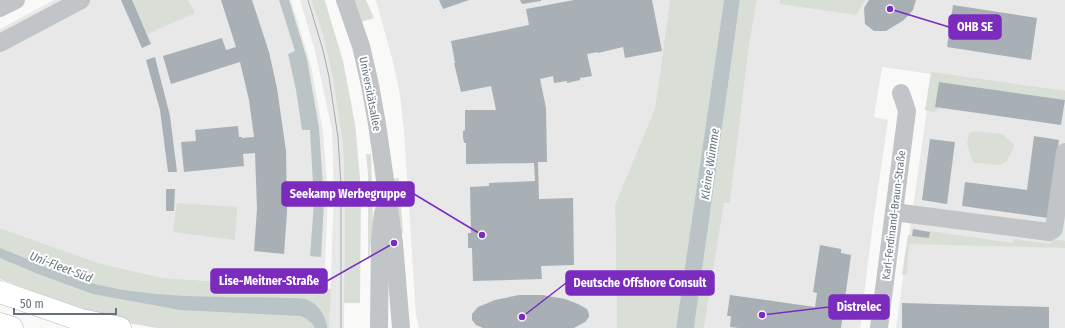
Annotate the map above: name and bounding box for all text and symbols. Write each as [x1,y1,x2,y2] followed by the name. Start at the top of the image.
[949,15,1001,39] callout: OHB SE
[957,20,993,34] text: OHB SE
[356,56,384,132] street label: Universitätsallee
[698,127,722,201] water label: Kleine Wümme
[880,150,908,280] street label: Karl-Ferdinand-Braun-Straße
[282,182,414,206] callout: Seekamp Werbegruppe
[290,187,406,201] text: Seekamp Werbegruppe
[28,249,95,286] water label: Uni-Fleet-Süd
[211,269,327,293] callout: Lise-Meitner-Straße
[566,271,714,295] callout: Deutsche Offshore Consult
[219,274,319,288] text: Lise-Meitner-Straße
[574,276,707,290] text: Deutsche Offshore Consult
[14,290,116,316] scale bar
[829,295,889,319] callout: Distrelec
[20,297,44,311] text: 50 m
[837,300,882,314] text: Distrelec

